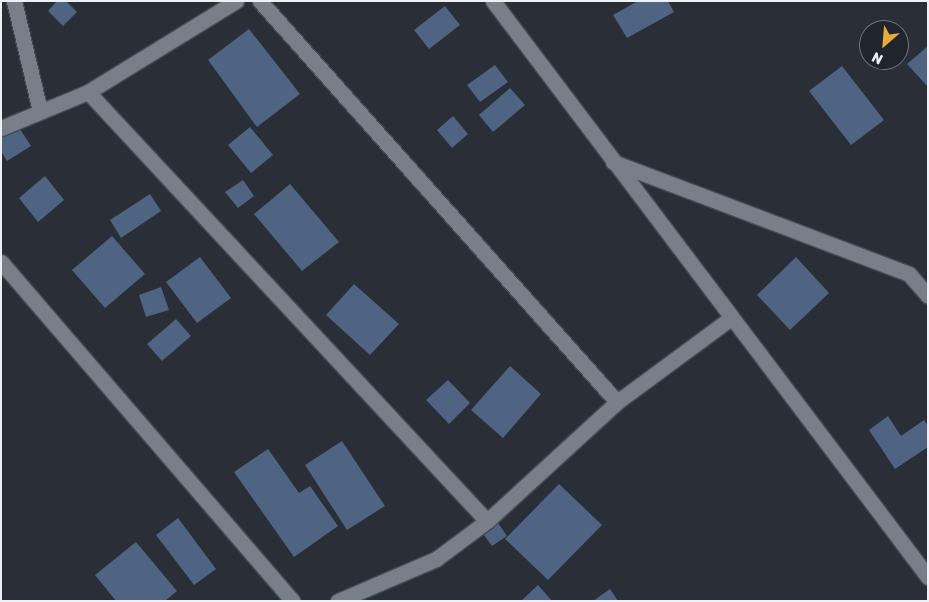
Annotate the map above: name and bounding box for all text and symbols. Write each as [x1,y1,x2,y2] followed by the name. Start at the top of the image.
[859,20,909,70] north arrow
[869,48,886,68] text: N

